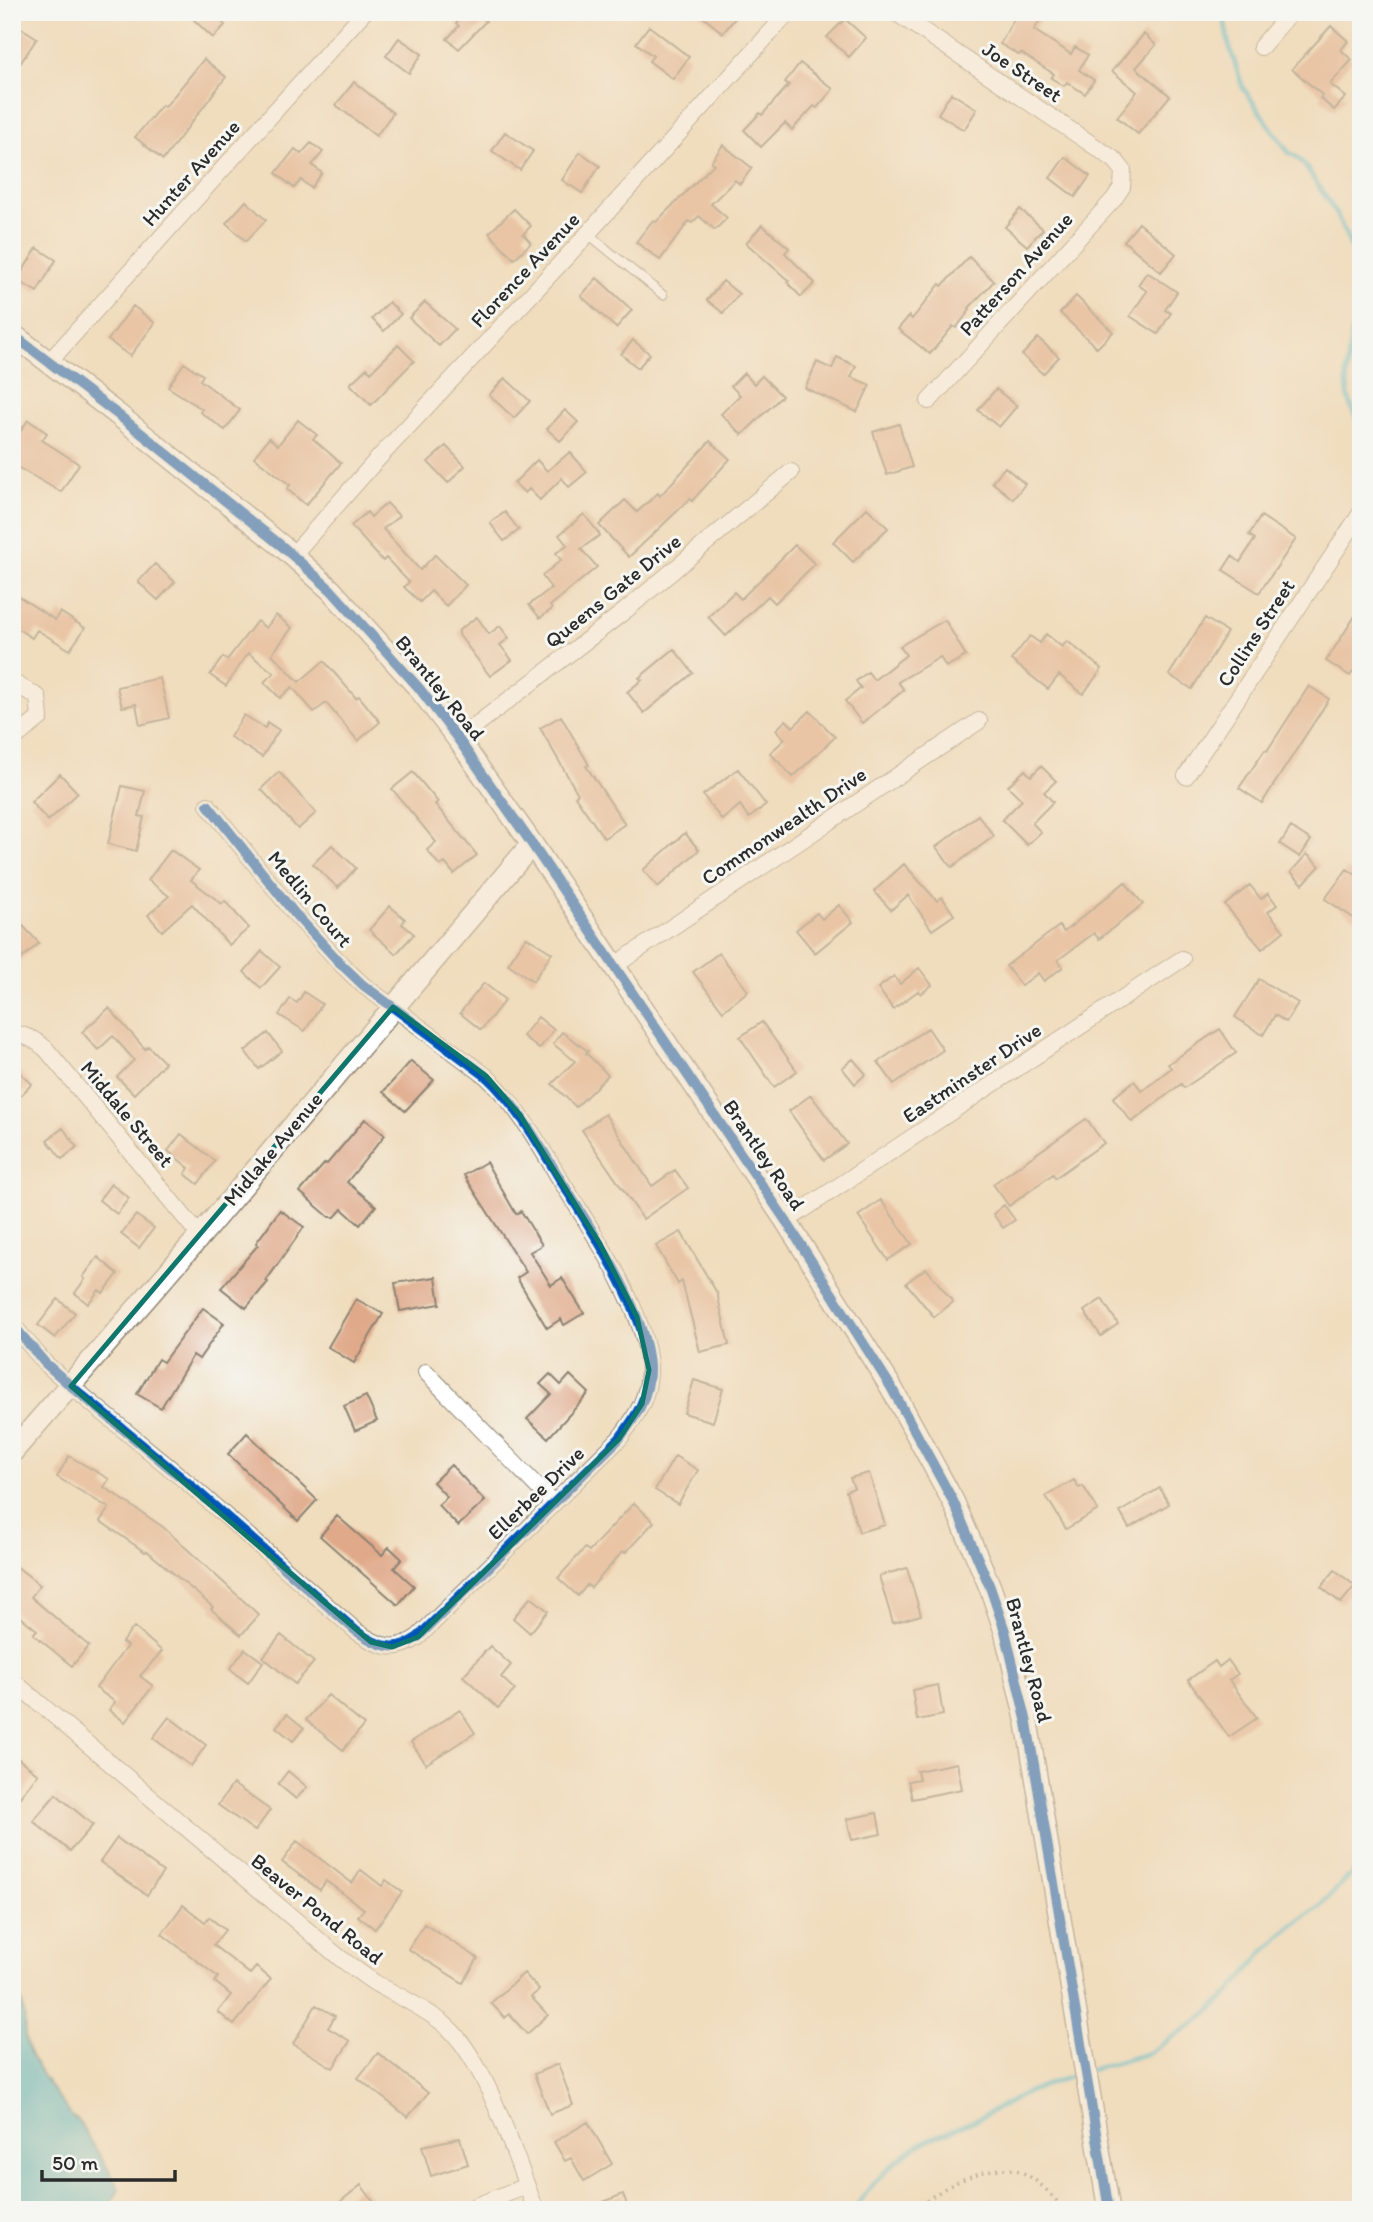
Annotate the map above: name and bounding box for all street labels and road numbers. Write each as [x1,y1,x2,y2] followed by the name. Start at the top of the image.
[978,36,1067,107] street label: Joe Street
[136,114,245,231] street label: Hunter Avenue
[465,207,584,333] street label: Florence Avenue
[954,207,1078,341] street label: Patterson Avenue
[540,528,686,653] street label: Queens Gate Drive
[1211,574,1300,691] street label: Collins Street
[390,630,491,746] street label: Brantley Road
[697,761,871,890] street label: Commonwealth Drive
[263,845,358,952] street label: Medlin Court
[898,1017,1046,1128] street label: Eastminster Drive
[76,1055,179,1172] street label: Middale Street
[218,1087,328,1211] street label: Midlake Avenue
[718,1095,811,1215] street label: Brantley Road
[482,1440,589,1545] street label: Ellerbee Drive
[1001,1595,1058,1726] street label: Brantley Road
[246,1848,388,1969] street label: Beaver Pond Road

